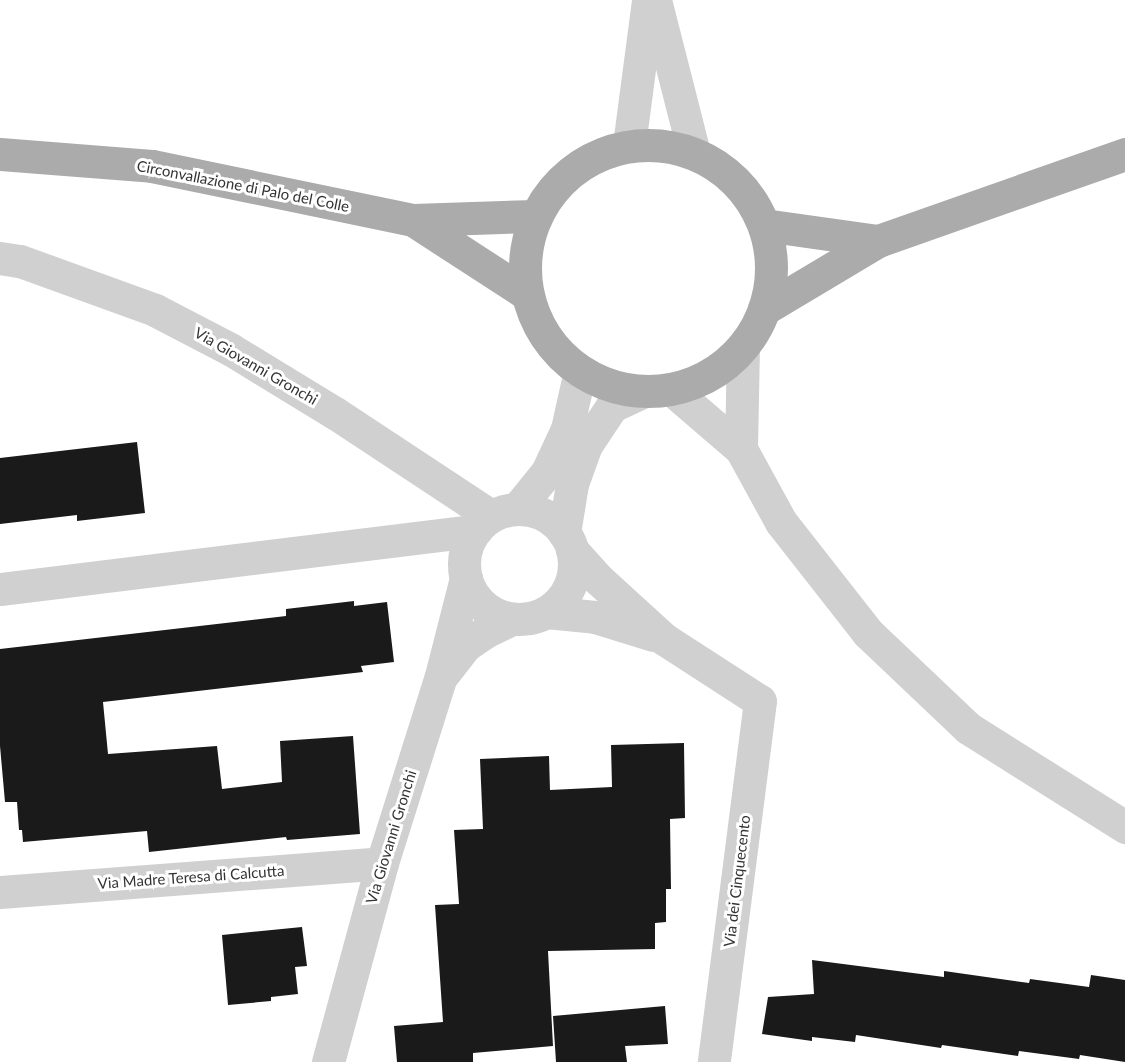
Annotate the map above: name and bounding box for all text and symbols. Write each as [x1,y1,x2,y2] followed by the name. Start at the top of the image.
[135,157,351,215] street label: Circonvallazione di Palo del Colle
[191,323,321,409] street label: Via Giovanni Gronchi
[362,768,420,906] street label: Via Giovanni Gronchi
[720,814,754,948] street label: Via dei Cinquecento
[97,861,285,893] street label: Via Madre Teresa di Calcutta

